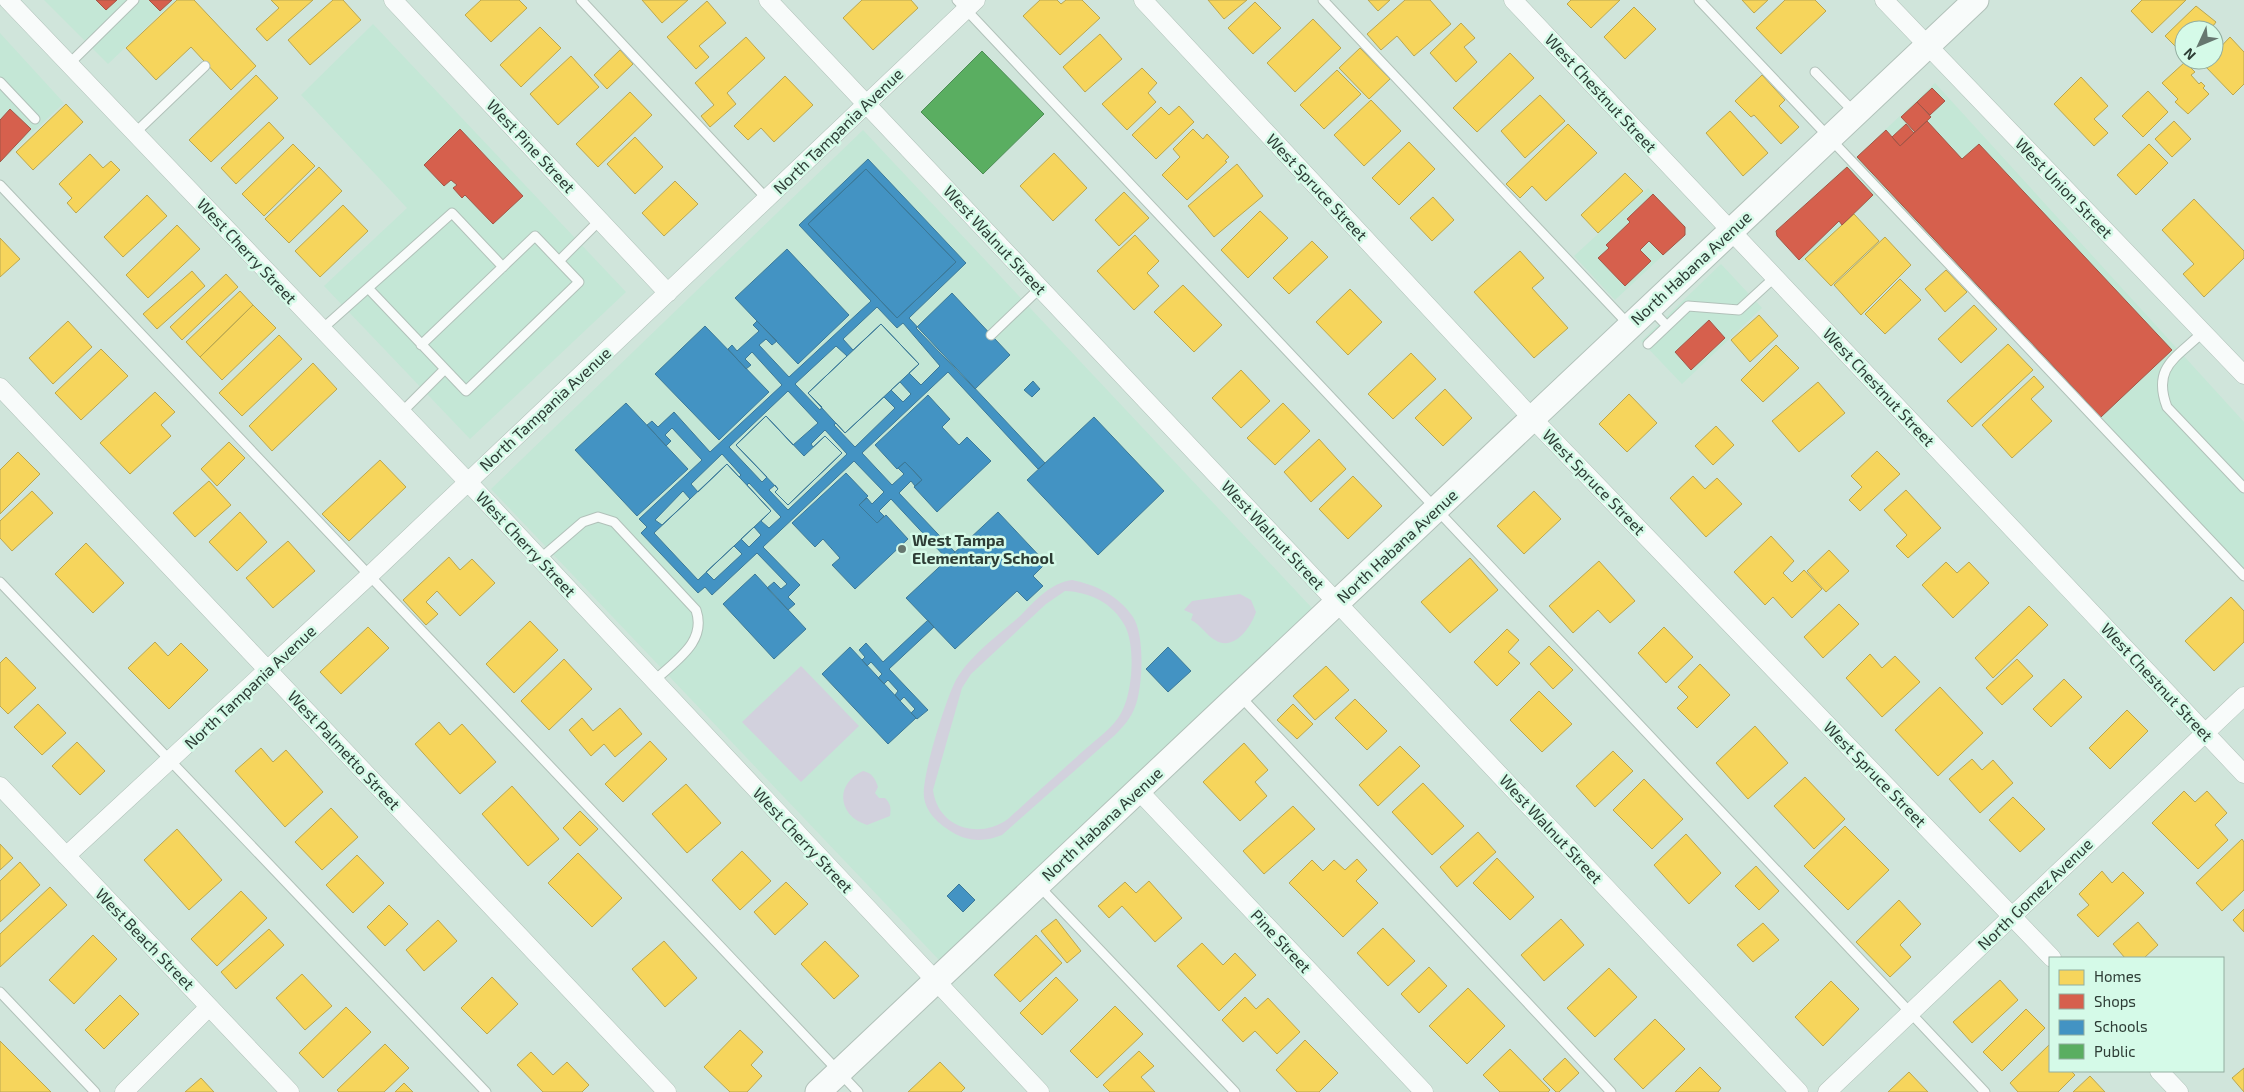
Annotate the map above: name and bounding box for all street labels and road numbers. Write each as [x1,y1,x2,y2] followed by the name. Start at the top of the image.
[1542,29,1661,156] street label: West Chestnut Street
[769,64,906,198] street label: North Tampania Avenue
[483,95,579,196] street label: West Pine Street
[1263,129,1372,244] street label: West Spruce Street
[2012,134,2117,242] street label: West Union Street
[940,181,1051,298] street label: West Walnut Street
[194,194,301,307] street label: West Cherry Street
[1626,207,1755,328] street label: North Habana Avenue
[1820,323,1939,450] street label: West Chestnut Street
[475,343,614,475] street label: North Tampania Avenue
[1539,425,1650,538] street label: West Spruce Street
[1218,476,1329,593] street label: West Walnut Street
[1332,485,1461,606] street label: North Habana Avenue
[473,487,580,600] street label: West Cherry Street
[2098,618,2217,745] street label: West Chestnut Street
[180,621,319,753] street label: North Tampania Avenue
[284,686,405,813] street label: West Palmetto Street
[1820,717,1931,830] street label: West Spruce Street
[1037,763,1166,884] street label: North Habana Avenue
[1496,770,1607,887] street label: West Walnut Street
[750,783,857,896] street label: West Cherry Street
[1973,834,2096,953] street label: North Gomez Avenue
[92,884,199,993] street label: West Beach Street
[1247,905,1315,976] street label: Pine Street

